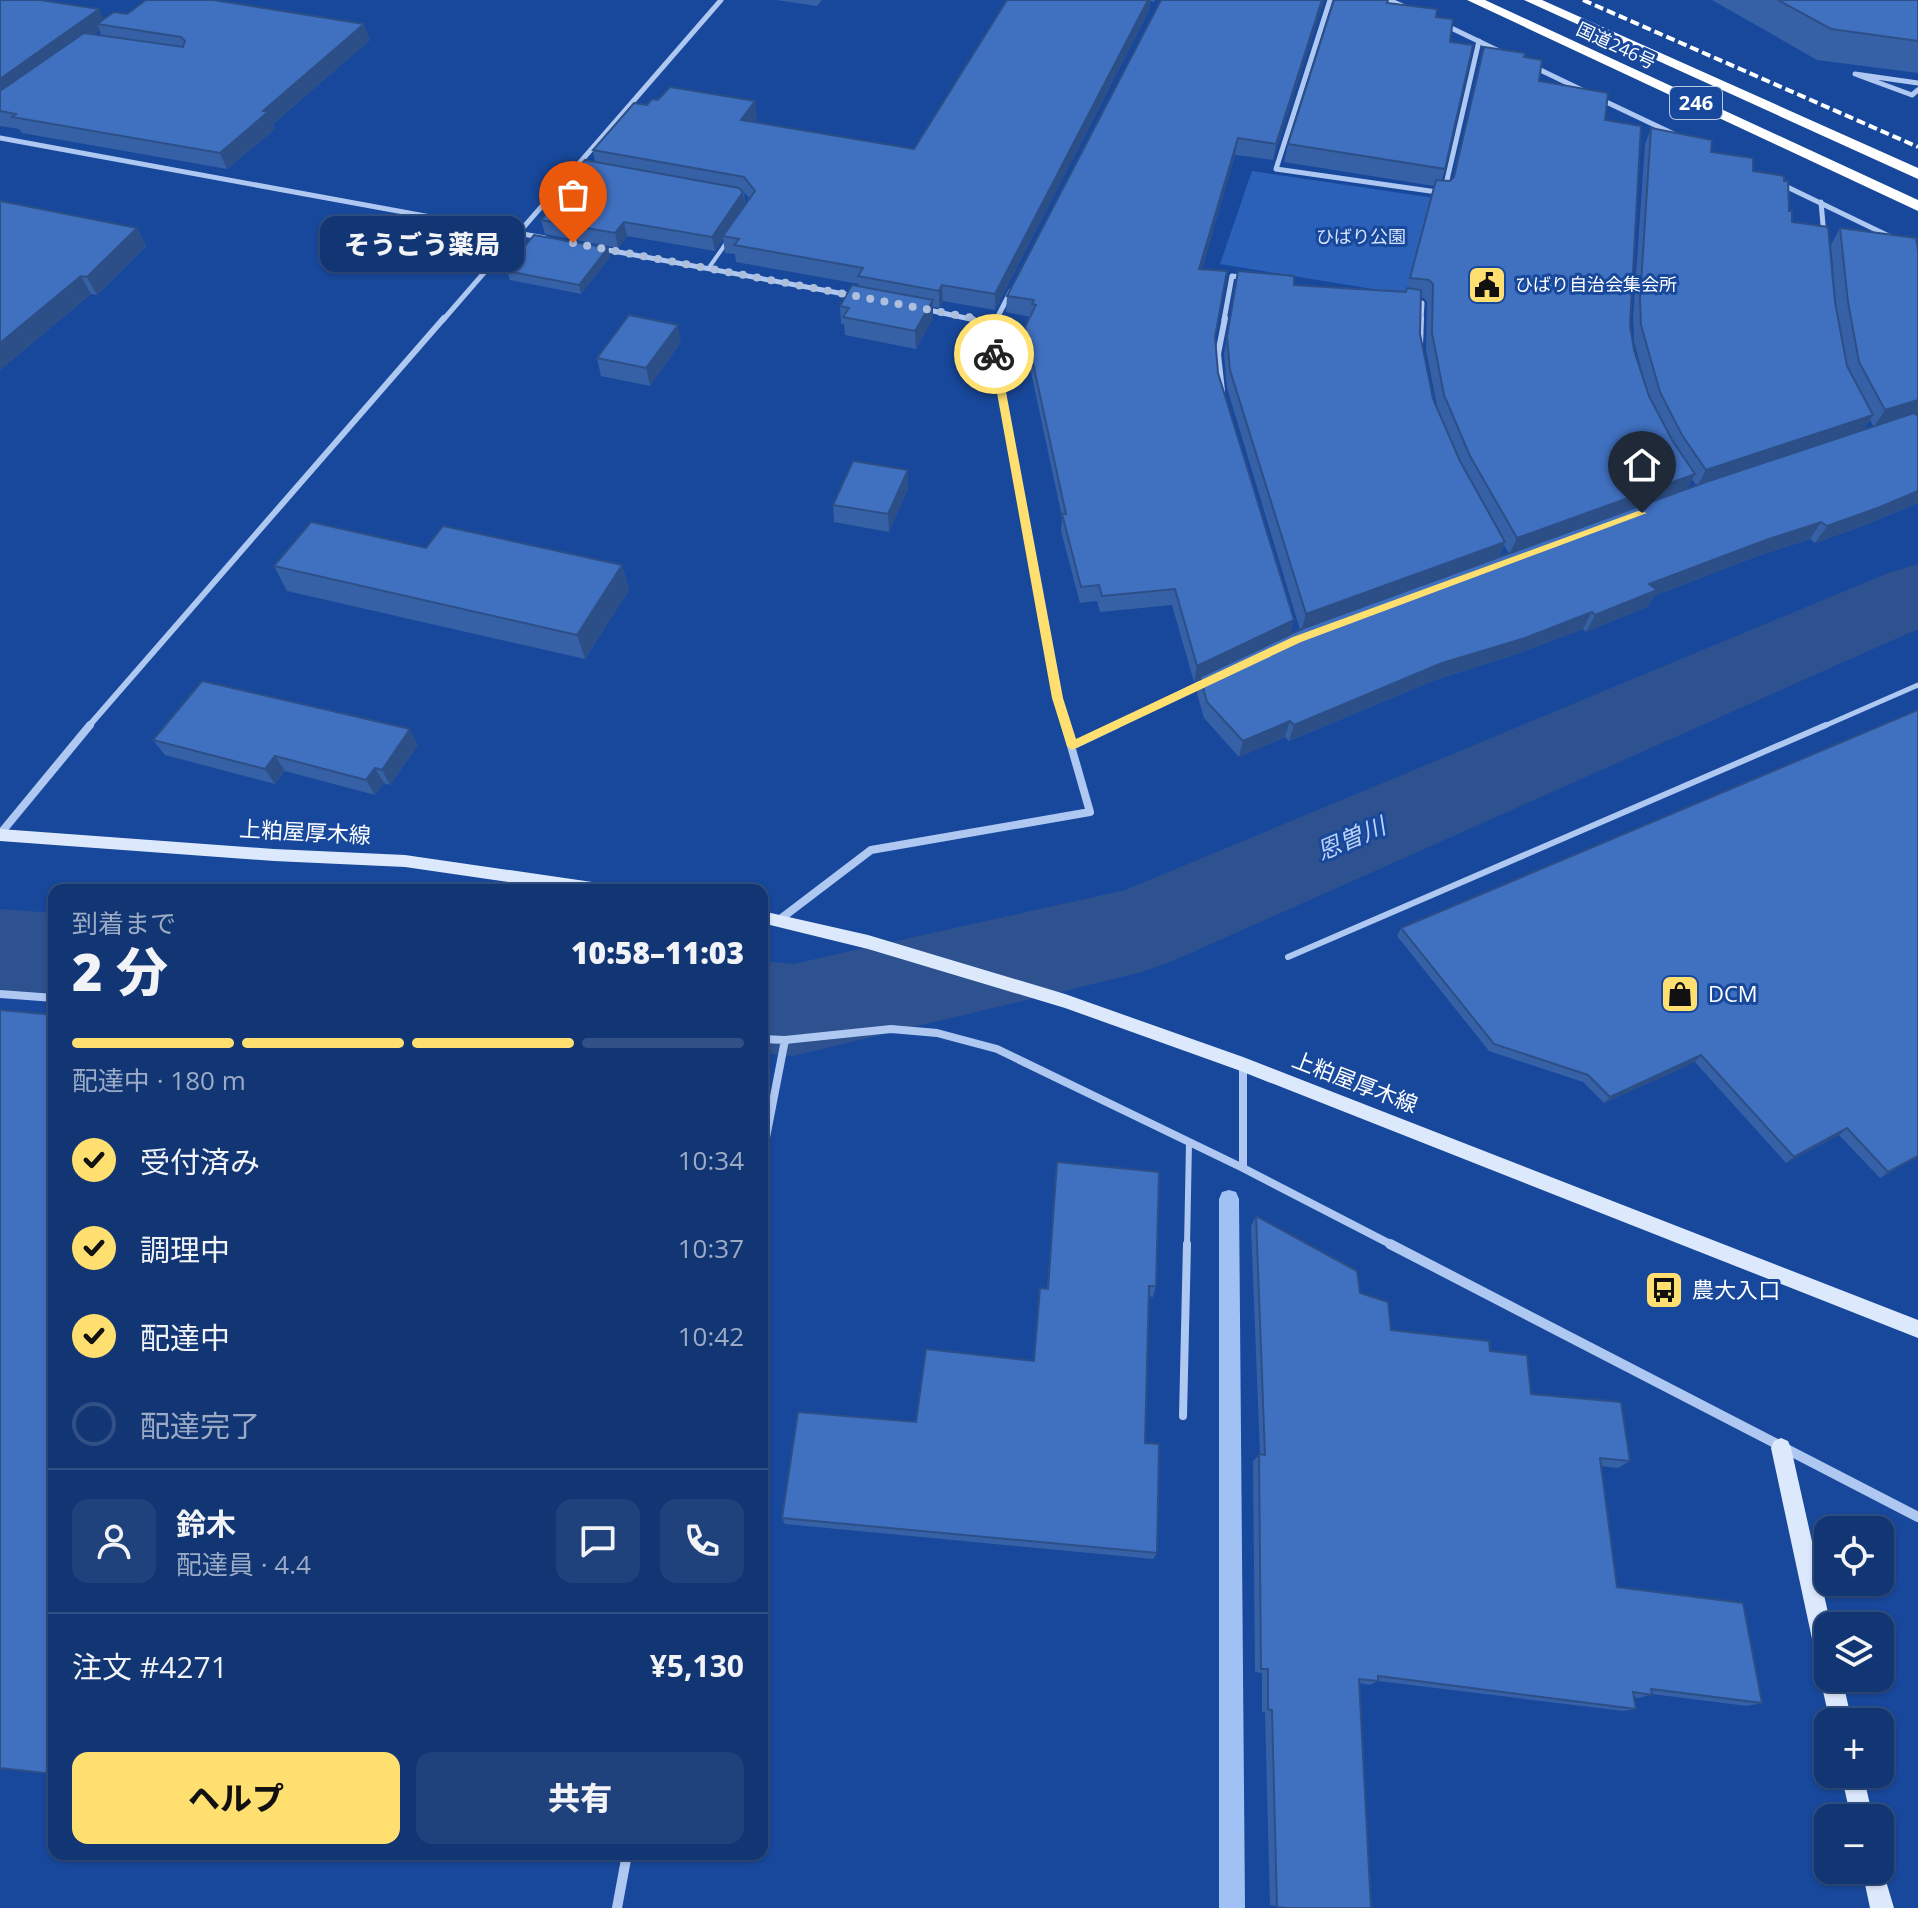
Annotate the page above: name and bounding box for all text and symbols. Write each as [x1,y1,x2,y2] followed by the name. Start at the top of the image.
[1573,16,1660,74] street label: 国道246号
[1670,87,1722,119] road number: 246
[539,161,607,243] pin
[551,173,595,217] icon: bag
[321,215,525,271] callout: そうごう薬局
[1316,224,1406,248] park label: ひばり公園
[344,226,500,262] text: そうごう薬局
[1466,264,1508,306] public building icon: ひばり自治会集会所
[1515,272,1677,296] place label: ひばり自治会集会所
[954,314,1034,394] courier
[972,332,1016,376] icon: bike
[1608,431,1676,513] pin
[1620,443,1664,487] icon: home
[1311,807,1393,867] water label: 恩曽川
[238,813,372,849] street label: 上粕屋厚木線
[72,905,176,941] text: 到着まで
[571,932,744,973] text: 10:58–11:03
[72,935,168,1006] text: 2 分
[1659,973,1701,1015] shop icon: DCM
[1708,978,1758,1008] place label: DCM
[1288,1043,1422,1119] street label: 上粕屋厚木線
[72,1062,246,1098] text: 配達中 · 180 m
[72,1138,116,1182] icon: check
[140,1141,260,1182] text: 受付済み
[678,1142,744,1178] text: 10:34
[72,1226,116,1270] icon: check
[140,1229,230,1270] text: 調理中
[678,1230,744,1266] text: 10:37
[1643,1269,1685,1311] bus stop icon: 農大入口
[1692,1274,1780,1304] place label: 農大入口
[72,1314,116,1358] icon: check
[140,1317,230,1358] text: 配達中
[678,1318,744,1354] text: 10:42
[140,1405,260,1446] text: 配達完了
[72,1499,156,1583] button: person
[556,1499,640,1583] button: chat
[660,1499,744,1583] button: phone
[176,1503,236,1544] text: 鈴木
[1814,1516,1894,1884] map controls
[1814,1516,1894,1596] button: locate
[176,1546,311,1582] text: 配達員 · 4.4
[1814,1612,1894,1692] button: layers
[650,1645,744,1686] text: ¥5,130
[72,1646,228,1687] text: 注文 #4271
[1814,1708,1894,1788] button: +
[72,1752,400,1844] button: ヘルプ
[416,1752,744,1844] button: 共有
[1814,1804,1894,1884] button: −

